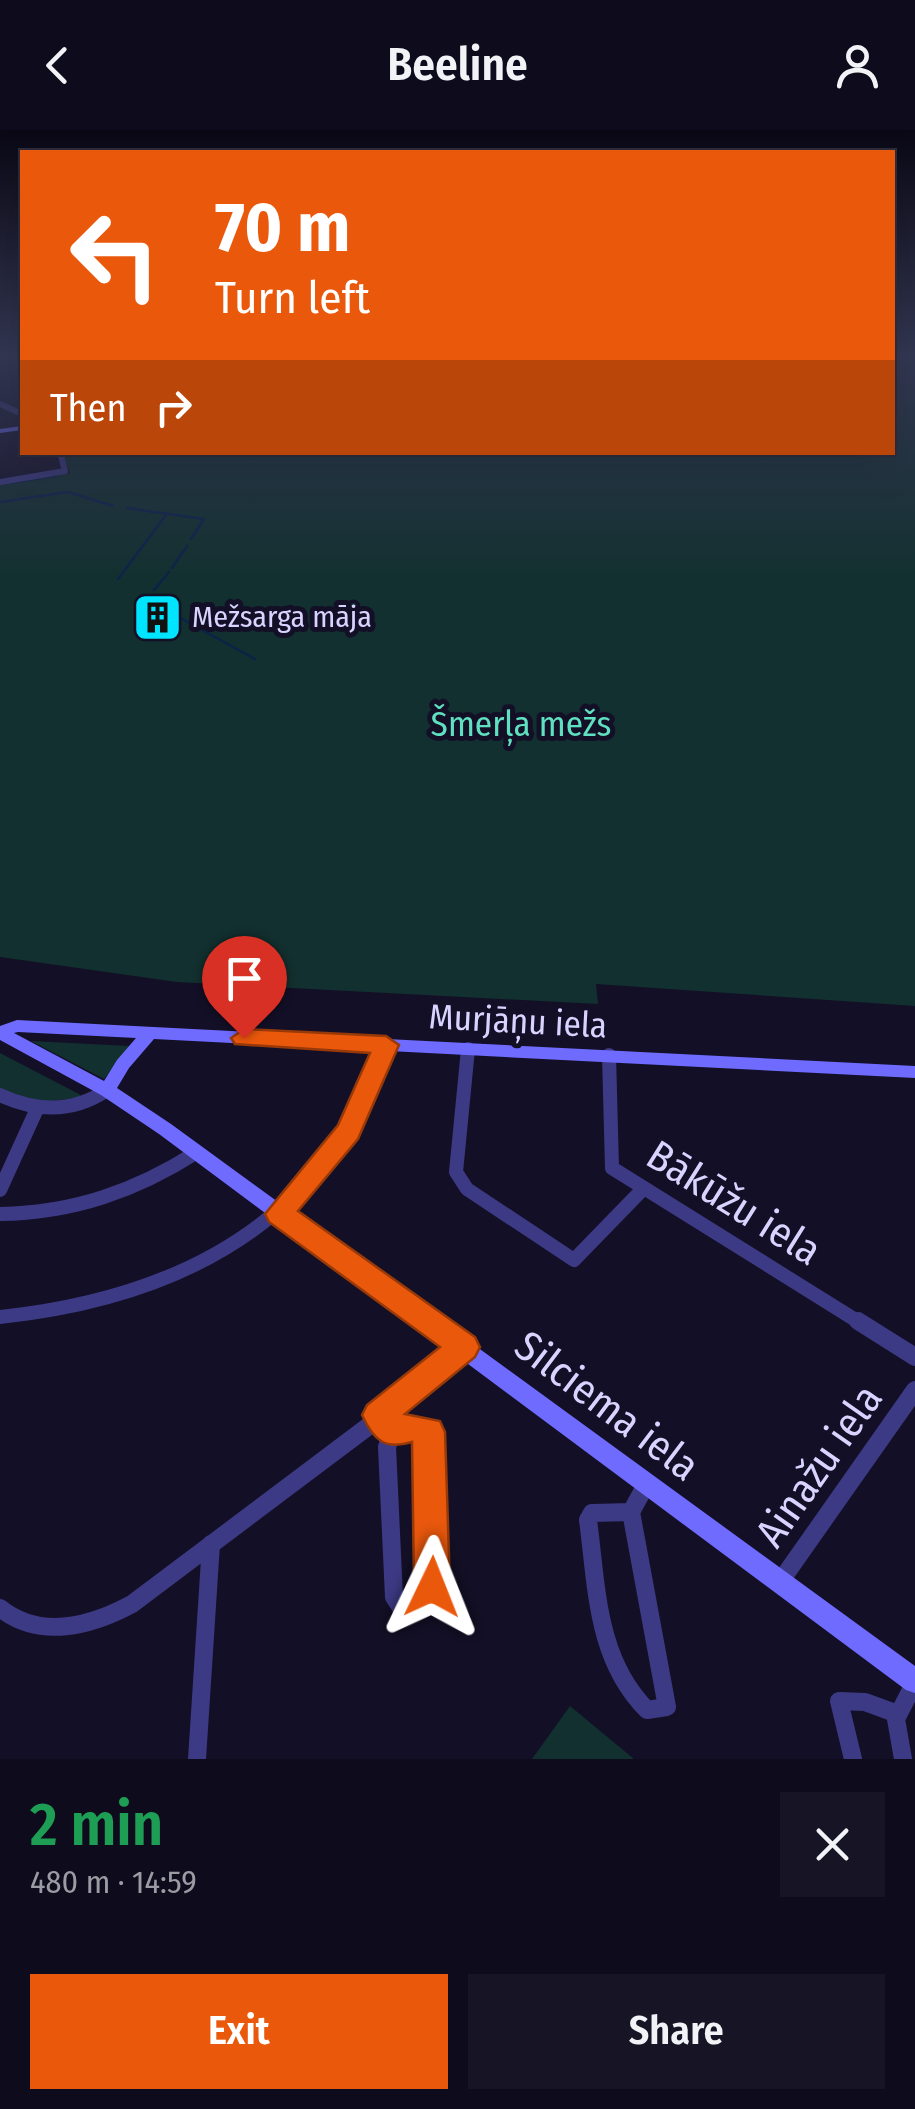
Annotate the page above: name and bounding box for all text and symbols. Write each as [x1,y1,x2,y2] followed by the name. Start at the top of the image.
[30,38,85,93] icon: back
[387,38,528,92] text: Beeline
[830,38,885,93] icon: person
[215,186,350,270] text: 70 m
[50,190,180,320] icon: left
[215,271,370,325] text: Turn left
[146,380,201,435] icon: right
[50,385,126,431] text: Then
[131,591,183,643] building icon: Mežsarga māja
[192,599,372,635] place label: Mežsarga māja
[431,703,611,746] park label: Šmerļa mežs
[202,936,287,1039] pin
[217,951,272,1006] icon: arrive
[428,995,608,1049] street label: Murjāņu iela
[638,1130,830,1276] street label: Bākūžu iela
[505,1321,709,1491] street label: Silciema iela
[745,1375,893,1557] street label: Ainažu iela
[380,1535,484,1639] position arrow
[30,1789,163,1861] text: 2 min
[780,1792,885,1897] button: close
[30,1863,197,1901] text: 480 m · 14:59
[30,1974,448,2089] button: Exit
[468,1974,885,2089] button: Share

